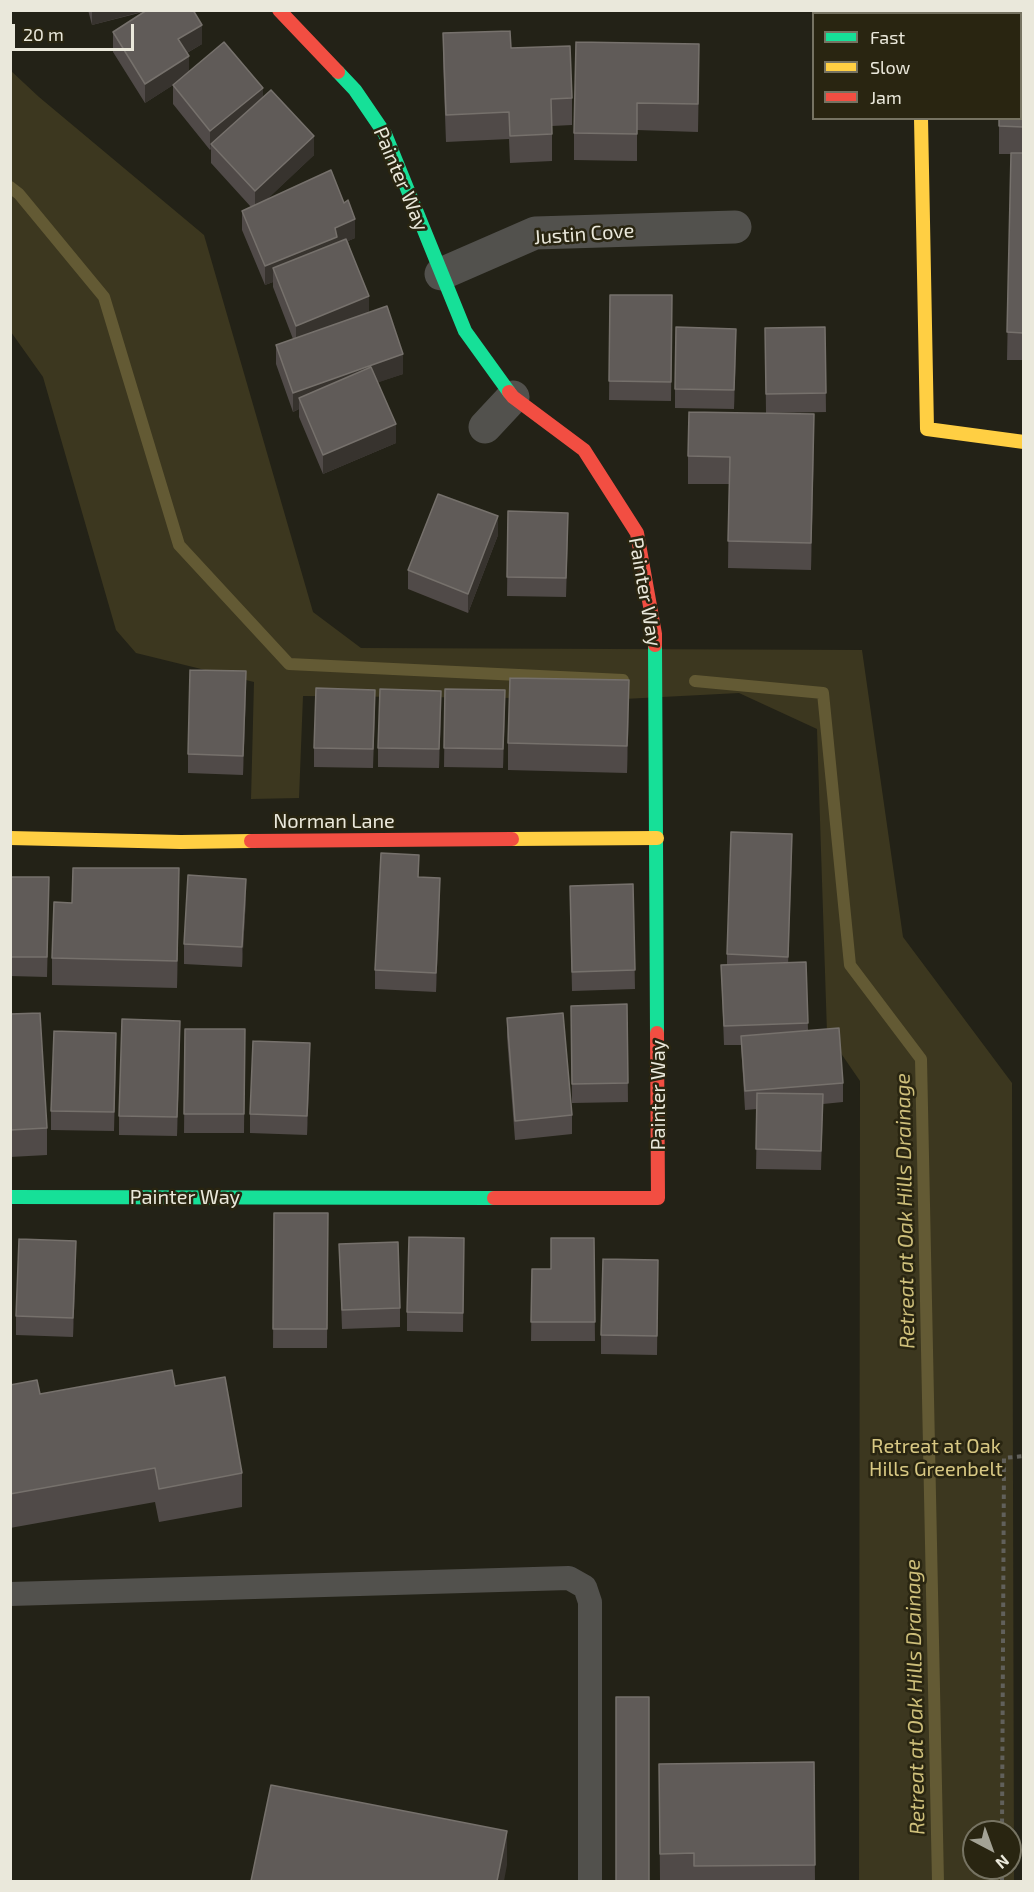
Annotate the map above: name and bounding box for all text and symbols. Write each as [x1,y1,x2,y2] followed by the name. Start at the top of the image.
[15,12,136,50] scale bar
[812,12,1022,120] legend
[23,23,64,45] text: 20 m
[870,26,905,48] text: Fast
[870,56,910,78] text: Slow
[870,86,902,108] text: Jam
[368,123,434,235] street label: Painter Way
[533,219,635,249] street label: Justin Cove
[624,536,666,648] street label: Painter Way
[273,809,395,833] street label: Norman Lane
[646,1040,670,1150] street label: Painter Way
[890,1073,920,1349] water label: Retreat at Oak Hills Drainage
[130,1185,240,1209] street label: Painter Way
[869,1434,1003,1481] park label: Retreat at Oak Hills Greenbelt
[900,1559,930,1835] water label: Retreat at Oak Hills Drainage
[962,1820,1022,1880] north arrow
[992,1851,1013,1873] text: N

